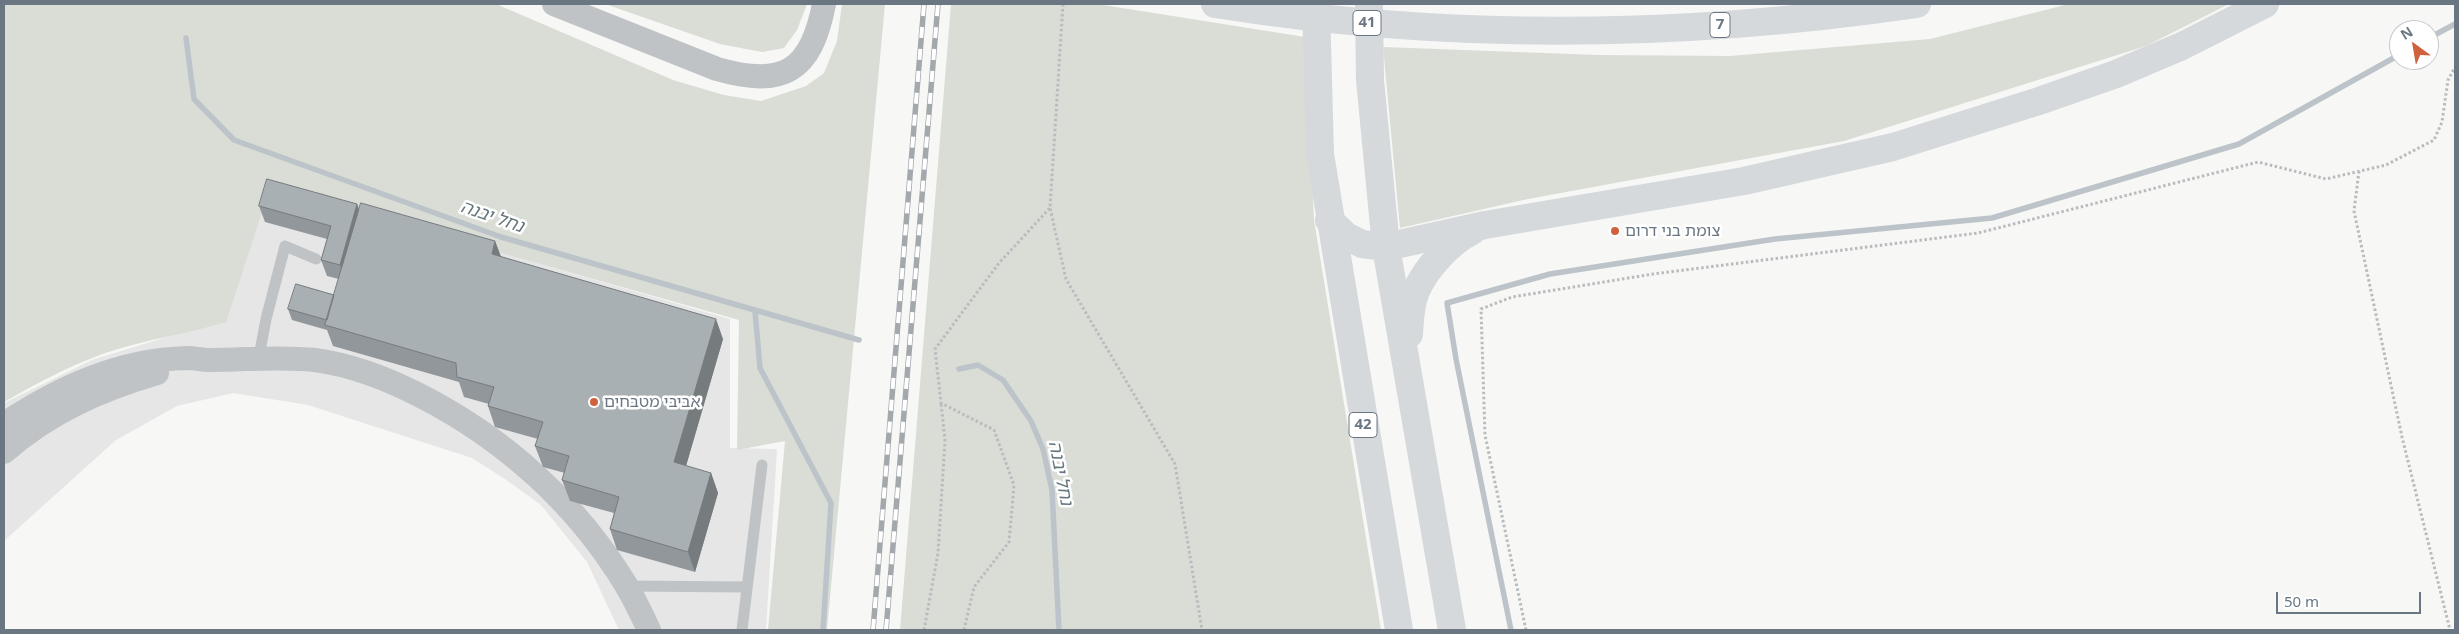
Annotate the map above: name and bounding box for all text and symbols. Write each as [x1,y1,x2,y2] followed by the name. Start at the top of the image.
[1353,10,1381,36] road number: 41
[1710,12,1730,38] road number: 7
[2389,20,2439,70] north arrow
[2396,22,2416,44] text: N
[458,196,526,238] water label: נחל יבנה
[1625,221,1720,241] place label: צומת בני דרום
[1609,225,1621,237] marker: צומת בני דרום
[604,392,701,412] place label: אביבי מטבחים
[588,396,600,408] marker: אביבי מטבחים
[1349,412,1377,438] road number: 42
[1043,439,1077,507] water label: נחל יבנה
[2279,582,2424,614] scale bar
[2284,591,2319,611] text: 50 m

